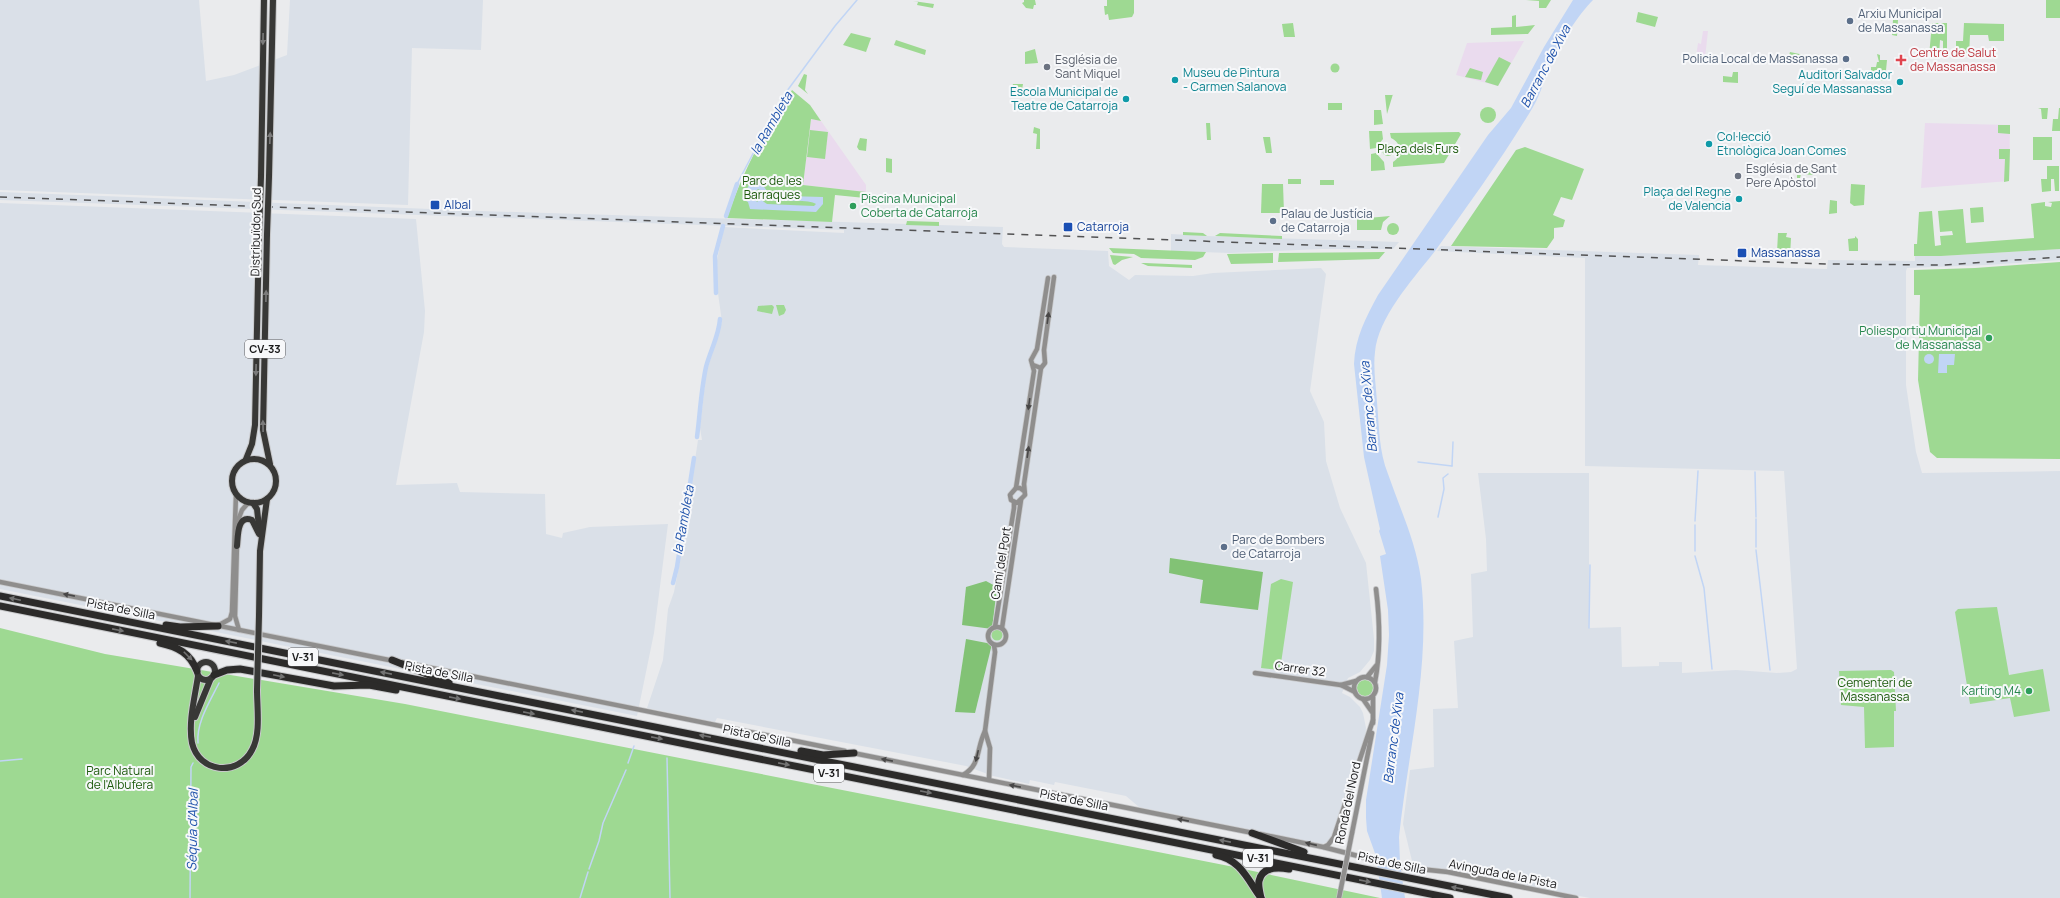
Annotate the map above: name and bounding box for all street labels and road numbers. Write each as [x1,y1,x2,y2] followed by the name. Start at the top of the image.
[246,187,265,276] street label: Distribuïdor Sud
[245,340,285,358] road number: CV-33
[986,525,1015,601] street label: Camí del Port
[86,594,157,623] street label: Pista de Silla
[288,648,318,666] road number: V-31
[404,657,475,686] street label: Pista de Silla
[1274,657,1327,680] street label: Carrer 32
[721,720,793,751] street label: Pista de Silla
[1330,760,1365,846] street label: Ronda del Nord
[814,764,844,782] road number: V-31
[1039,785,1110,814] street label: Pista de Silla
[1356,847,1428,878] street label: Pista de Silla
[1243,849,1273,867] road number: V-31
[1448,855,1559,892] street label: Avinguda de la Pista

